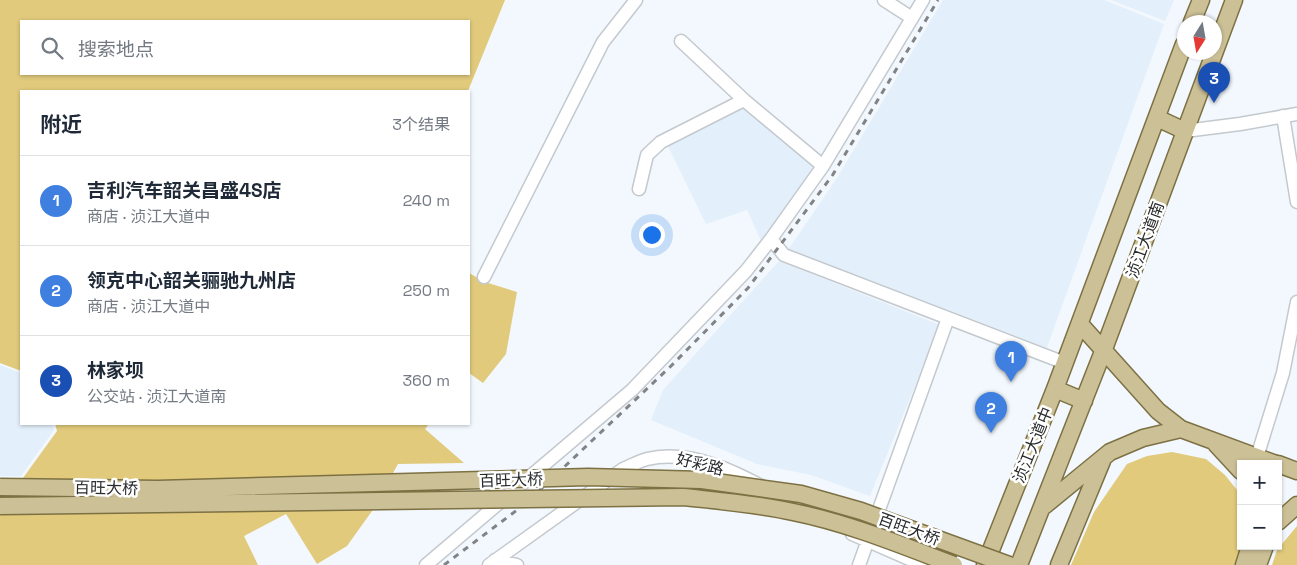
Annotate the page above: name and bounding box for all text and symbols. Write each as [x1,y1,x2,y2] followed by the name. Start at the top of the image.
[1177,15,1222,60] north arrow
[20,20,470,75] search box
[38,34,66,62] icon: search
[78,37,154,62] text: 搜索地点
[1198,62,1230,103] pin: 3
[40,111,82,138] text: 附近
[392,114,450,135] text: 3个结果
[87,178,282,203] text: 吉利汽车韶关昌盛4S店
[52,190,60,211] text: 1
[403,190,450,211] text: 240 m
[1121,199,1169,281] street label: 浈江大道南
[87,206,210,227] text: 商店 · 浈江大道中
[639,222,665,248] your location
[87,268,296,293] text: 领克中心韶关骊驰九州店
[51,280,61,301] text: 2
[403,280,450,301] text: 250 m
[87,296,210,317] text: 商店 · 浈江大道中
[995,341,1027,382] pin: 1
[87,358,144,383] text: 林家坝
[51,370,61,391] text: 3
[402,370,450,391] text: 360 m
[87,386,226,407] text: 公交站 · 浈江大道南
[975,392,1007,433] pin: 2
[1008,404,1058,486] street label: 浈江大道中
[674,448,726,480] street label: 好彩路
[1237,460,1282,550] map controls
[1237,460,1282,505] button: +
[479,468,543,492] street label: 百旺大桥
[74,477,138,499] street label: 百旺大桥
[1237,505,1282,550] button: −
[875,508,943,550] street label: 百旺大桥

